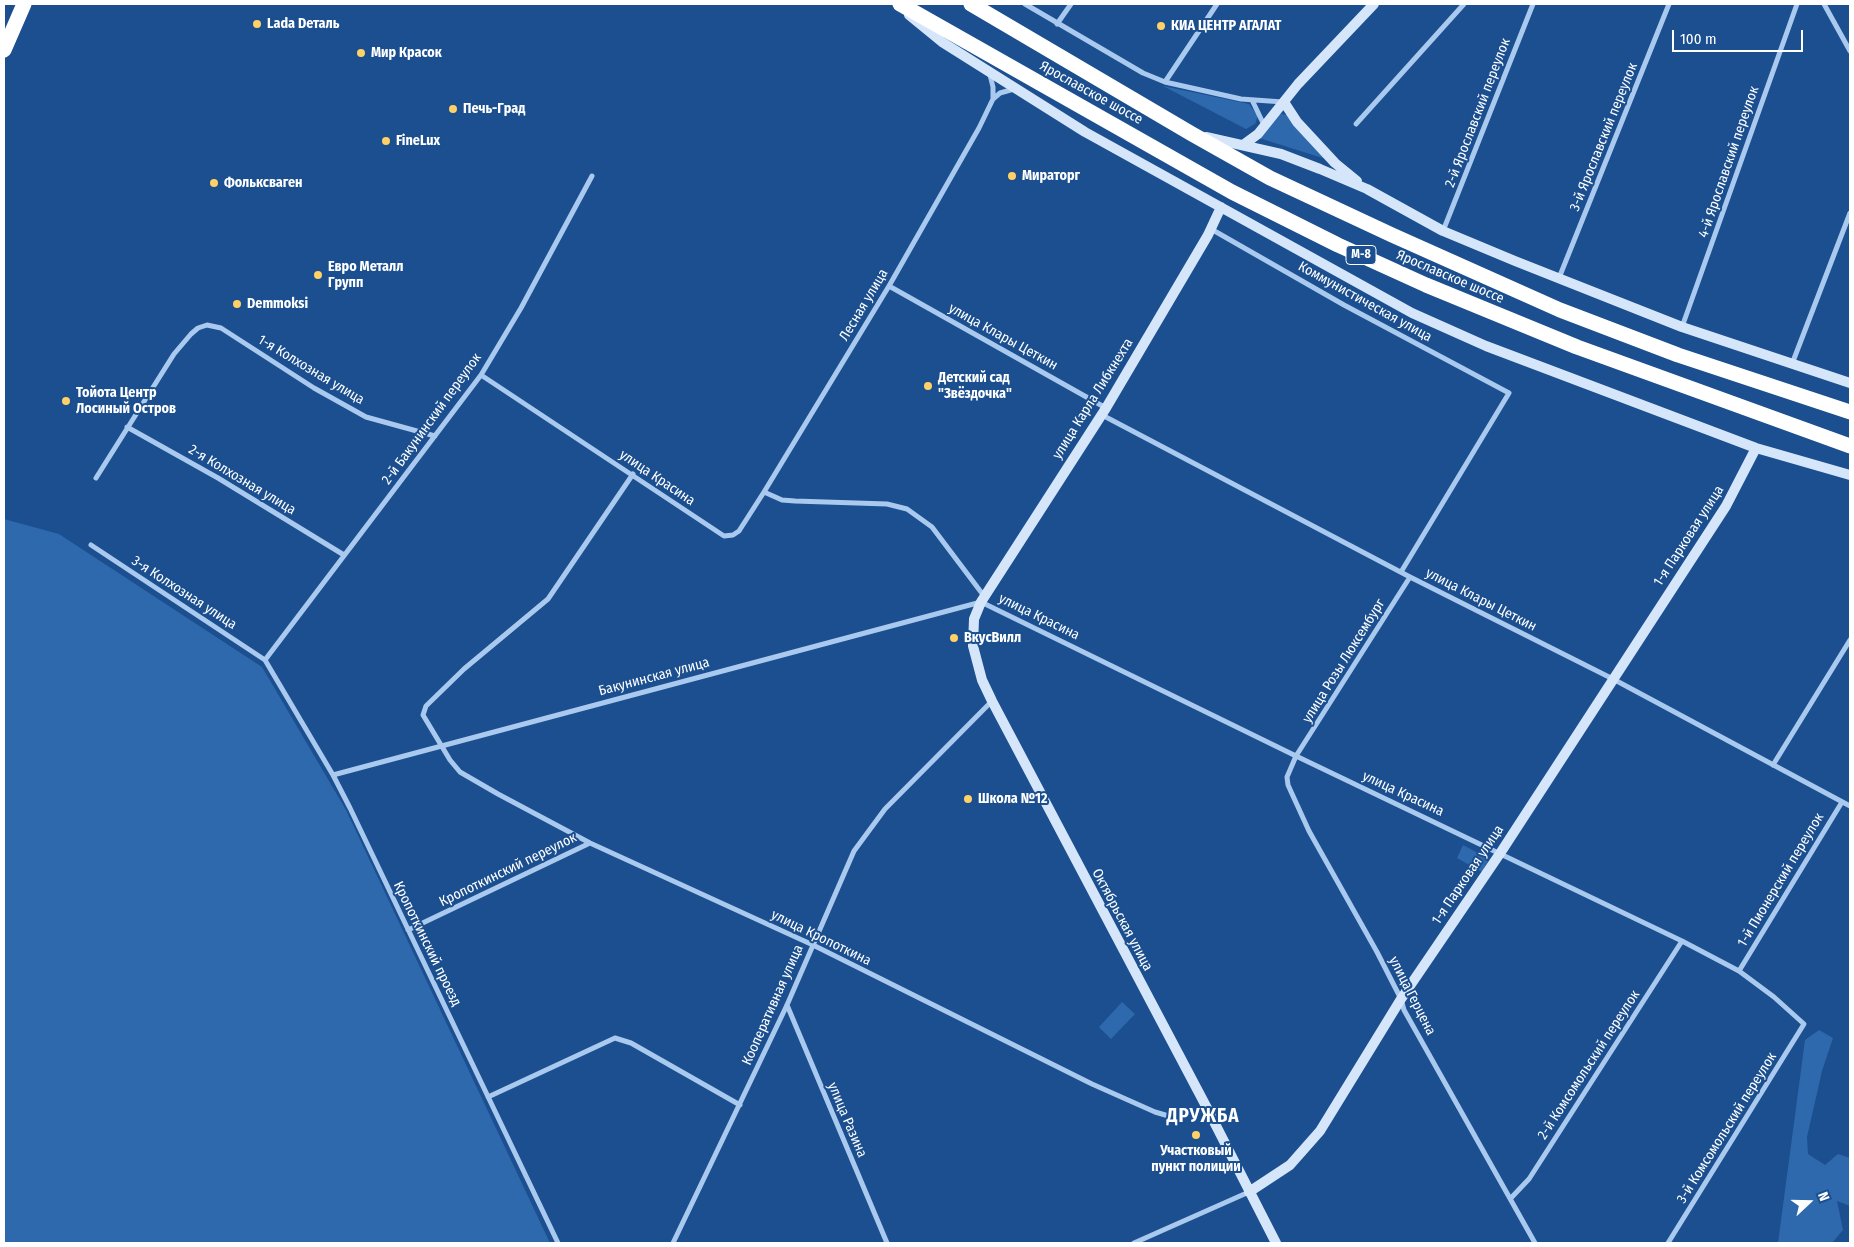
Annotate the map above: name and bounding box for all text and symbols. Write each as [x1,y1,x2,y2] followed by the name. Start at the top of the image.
[267,16,339,32] place label: Lada Dеталь
[251,18,263,30] marker: Lada Dеталь
[1171,18,1281,34] place label: КИА ЦЕНТР АГАЛАТ
[1155,20,1167,32] marker: КИА ЦЕНТР АГАЛАТ
[1674,20,1805,52] scale bar
[1680,30,1717,48] text: 100 m
[1442,36,1514,190] street label: 2-й Ярославский переулок
[371,45,442,61] place label: Мир Красок
[355,47,367,59] marker: Мир Красок
[1037,58,1145,128] street label: Ярославское шоссе
[1567,60,1641,214] street label: 3-й Ярославский переулок
[1695,84,1763,240] street label: 4-й Ярославский переулок
[463,101,525,117] place label: Печь-Град
[447,103,459,115] marker: Печь-Град
[396,133,440,149] place label: FineLux
[380,135,392,147] marker: FineLux
[1022,168,1080,184] place label: Мираторг
[1006,170,1018,182] marker: Мираторг
[224,175,302,191] place label: Фольксваген
[208,177,220,189] marker: Фольксваген
[1346,246,1376,264] road number: М-8
[1394,247,1506,307] street label: Ярославское шоссе
[1295,258,1435,346] street label: Коммунистическая улица
[328,259,403,292] place label: Евро Металл Групп
[836,266,892,344] street label: Лесная улица
[312,269,324,281] marker: Евро Металл Групп
[247,296,308,312] place label: Demmoksi
[231,298,243,310] marker: Demmoksi
[945,300,1061,374] street label: улица Клары Цеткин
[255,332,367,408] street label: 1-я Колхозная улица
[1049,335,1137,463] street label: улица Карла Либкнехта
[379,350,485,488] street label: 2-й Бакунинский переулок
[938,370,1012,402] place label: Детский сад "Звёздочка"
[922,380,934,392] marker: Детский сад "Звёздочка"
[76,385,176,418] place label: Тойота Центр Лосиный Остров
[60,395,72,407] marker: Тойота Центр Лосиный Остров
[185,441,299,519] street label: 2-я Колхозная улица
[616,446,698,510] street label: улица Красина
[1650,483,1728,589] street label: 1-я Парковая улица
[128,553,240,633] street label: 3-я Колхозная улица
[1423,565,1539,635] street label: улица Клары Цеткин
[996,590,1082,644] street label: улица Красина
[1299,596,1389,726] street label: улица Розы Люксембург
[964,630,1021,646] place label: ВкусВилл
[948,632,960,644] marker: ВкусВилл
[597,654,711,700] street label: Бакунинская улица
[1360,768,1446,820] street label: улица Красина
[978,791,1047,807] place label: Школа №12
[962,793,974,805] marker: Школа №12
[1734,810,1828,950] street label: 1-й Пионерский переулок
[1429,822,1507,928] street label: 1-я Парковая улица
[437,829,579,911] street label: Кропоткинский переулок
[1088,866,1156,974] street label: Октябрьская улица
[389,879,465,1009] street label: Кропоткинский проезд
[768,907,874,969] street label: улица Кропоткина
[739,942,807,1068] street label: Кооперативная улица
[1385,954,1439,1038] street label: улица Герцена
[1534,987,1644,1143] street label: 2-й Комсомольский переулок
[1674,1049,1780,1207] street label: 3-й Комсомольский переулок
[824,1080,870,1160] street label: улица Разина
[1166,1106,1240,1128] district label: ДРУЖБА
[1190,1129,1202,1141] marker: Участковый пункт полиции
[1151,1143,1241,1176] place label: Участковый пункт полиции
[1784,1177,1834,1227] north arrow
[1814,1189,1833,1203] text: N

